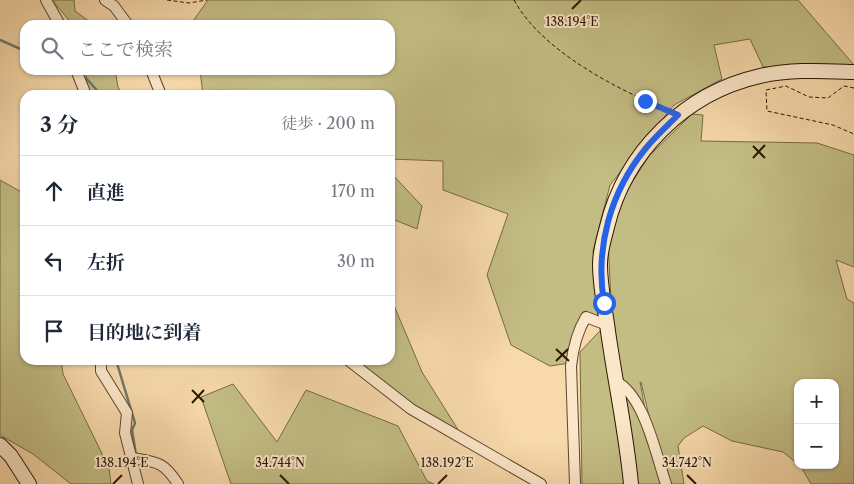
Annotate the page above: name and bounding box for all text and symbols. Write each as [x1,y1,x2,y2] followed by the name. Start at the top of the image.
[545,14,599,29] text: 138.194°E
[20,20,395,75] search box
[38,34,66,62] icon: search
[78,38,173,61] text: ここで検索
[634,90,657,113] route end
[40,112,78,137] text: 3 分
[281,113,375,133] text: 徒歩 · 200 m
[40,177,68,205] icon: ahead
[87,181,125,204] text: 直進
[331,181,375,201] text: 170 m
[40,247,68,275] icon: left
[87,251,125,274] text: 左折
[337,251,375,271] text: 30 m
[593,292,616,315] route start
[40,317,68,345] icon: arrive
[87,321,201,344] text: 目的地に到着
[794,379,839,469] map controls
[794,379,839,424] button: +
[794,424,839,469] button: −
[95,455,149,470] text: 138.194°E
[255,455,305,470] text: 34.744°N
[420,455,474,470] text: 138.192°E
[662,455,712,470] text: 34.742°N

